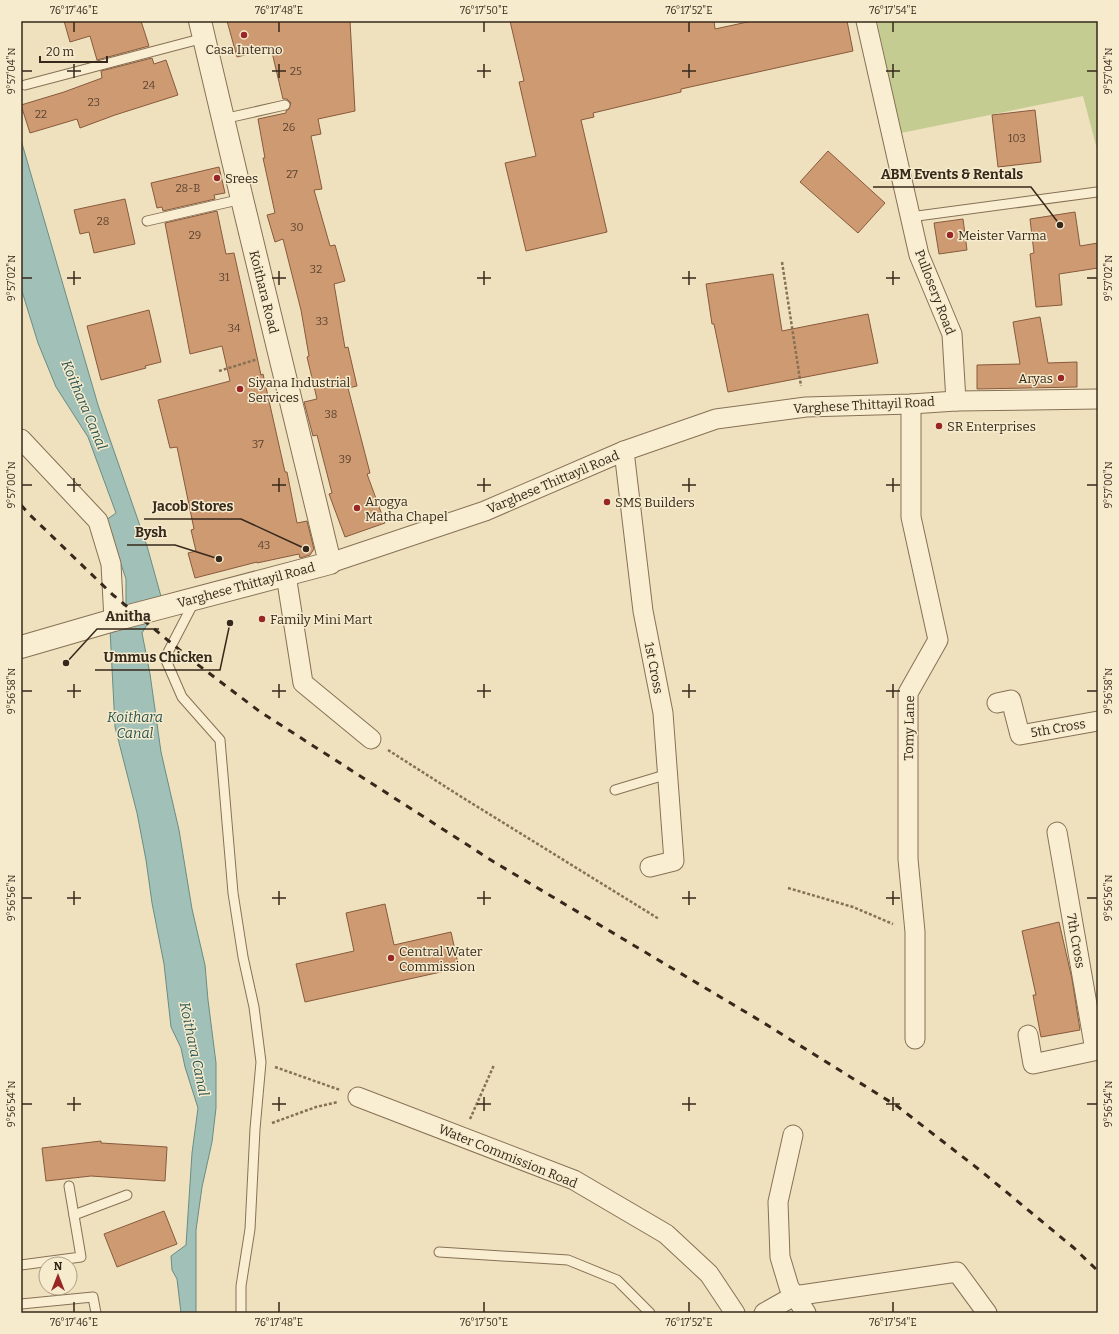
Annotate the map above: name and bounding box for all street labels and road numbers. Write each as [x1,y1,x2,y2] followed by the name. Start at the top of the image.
[912,247,958,337] street label: Pullosery Road
[246,249,282,336] street label: Koithara Road
[793,394,935,416] street label: Varghese Thittayil Road
[485,447,621,517] street label: Varghese Thittayil Road
[176,559,317,611] street label: Varghese Thittayil Road
[642,641,666,695] street label: 1st Cross
[901,695,917,761] street label: Tomy Lane
[1029,716,1087,740] street label: 5th Cross
[1064,913,1088,969] street label: 7th Cross
[436,1121,580,1191] street label: Water Commission Road

